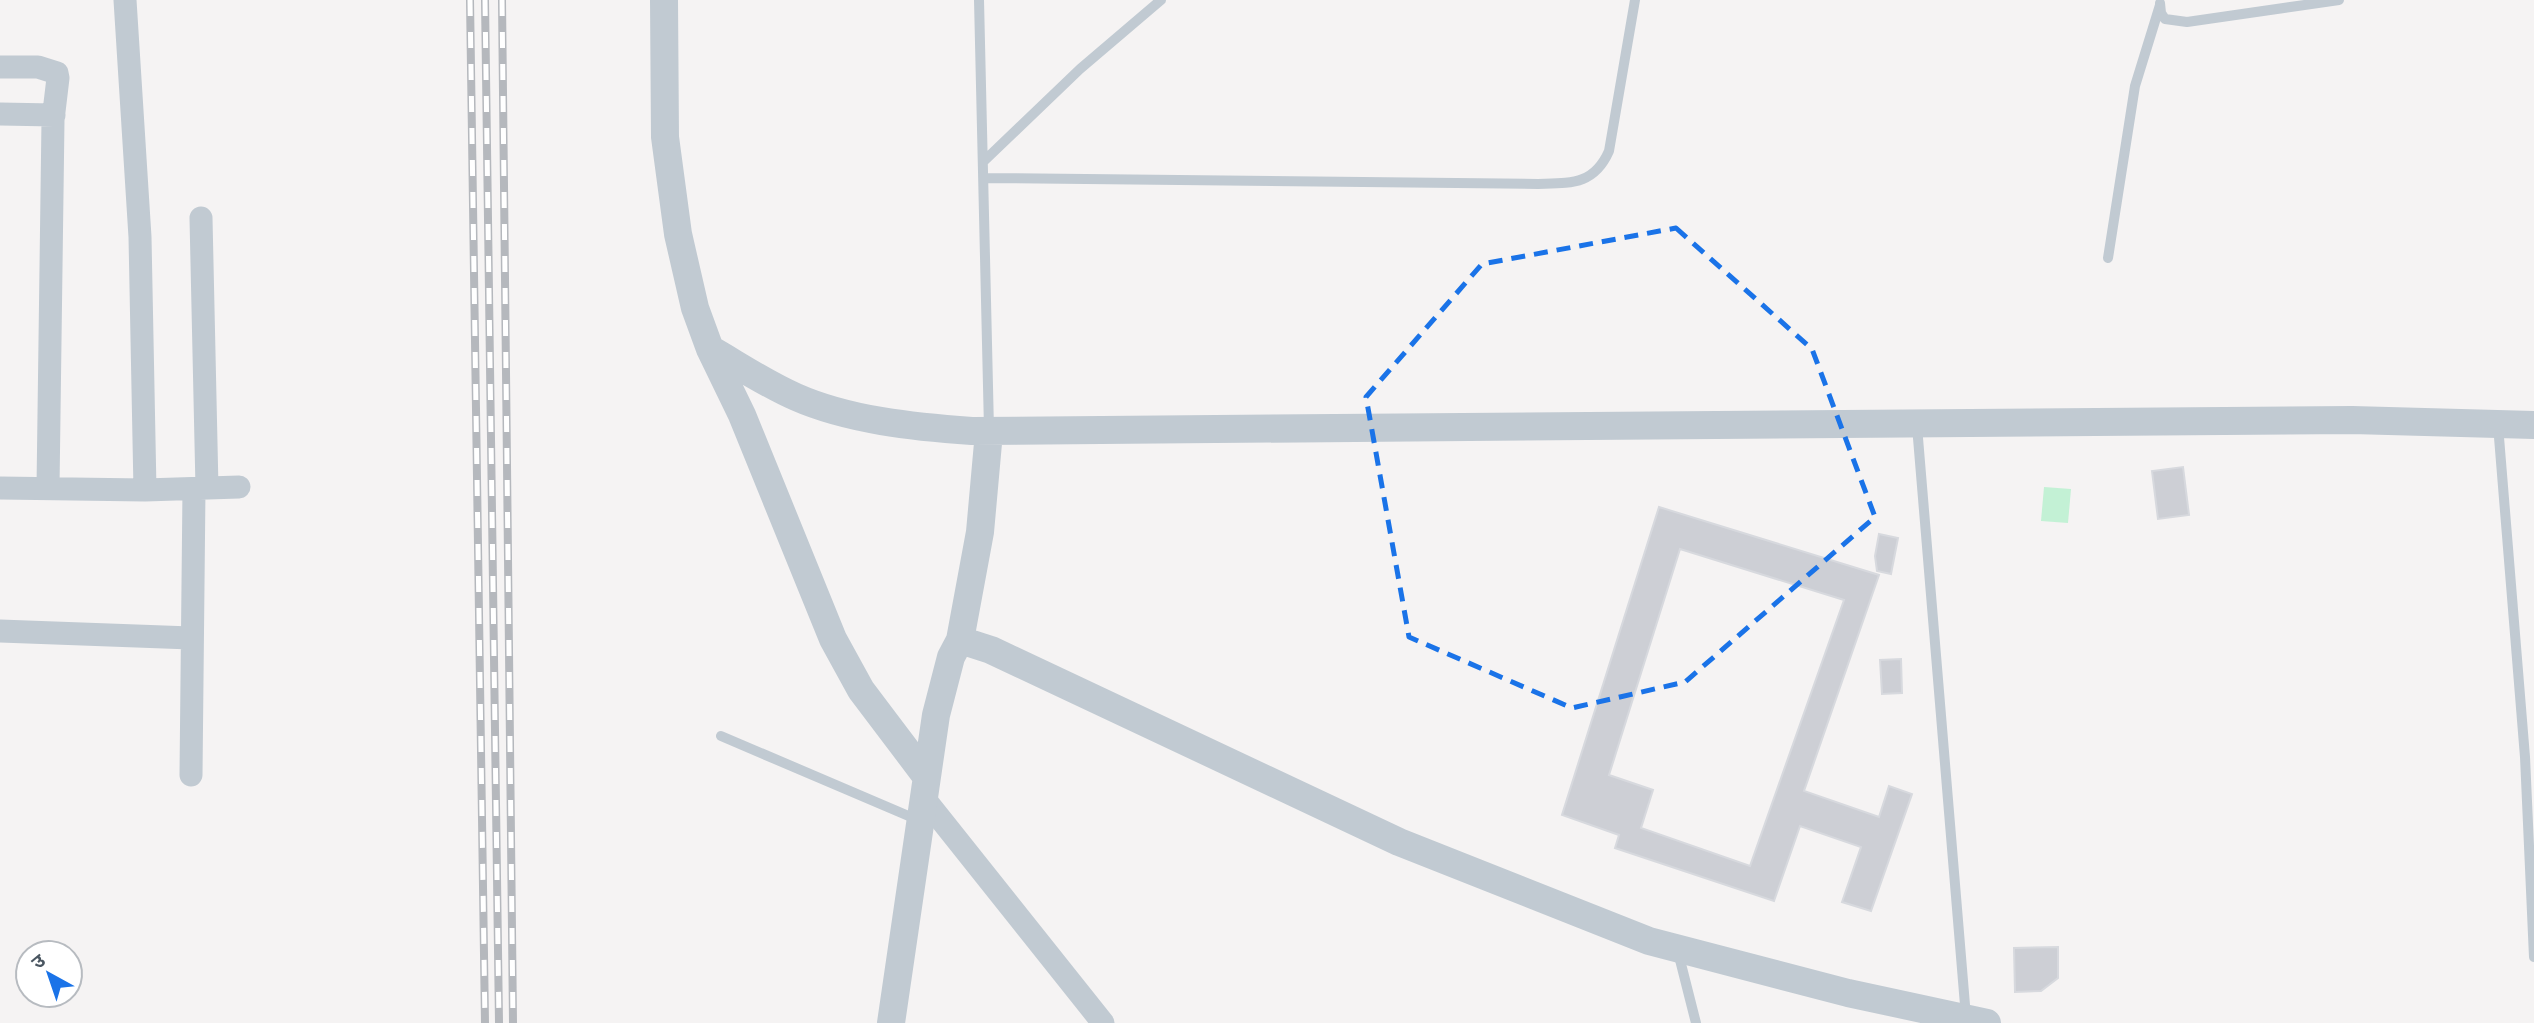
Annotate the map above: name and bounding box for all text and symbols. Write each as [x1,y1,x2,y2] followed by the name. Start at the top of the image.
[14,939,84,1009] north arrow
[27,948,50,973] text: उ

